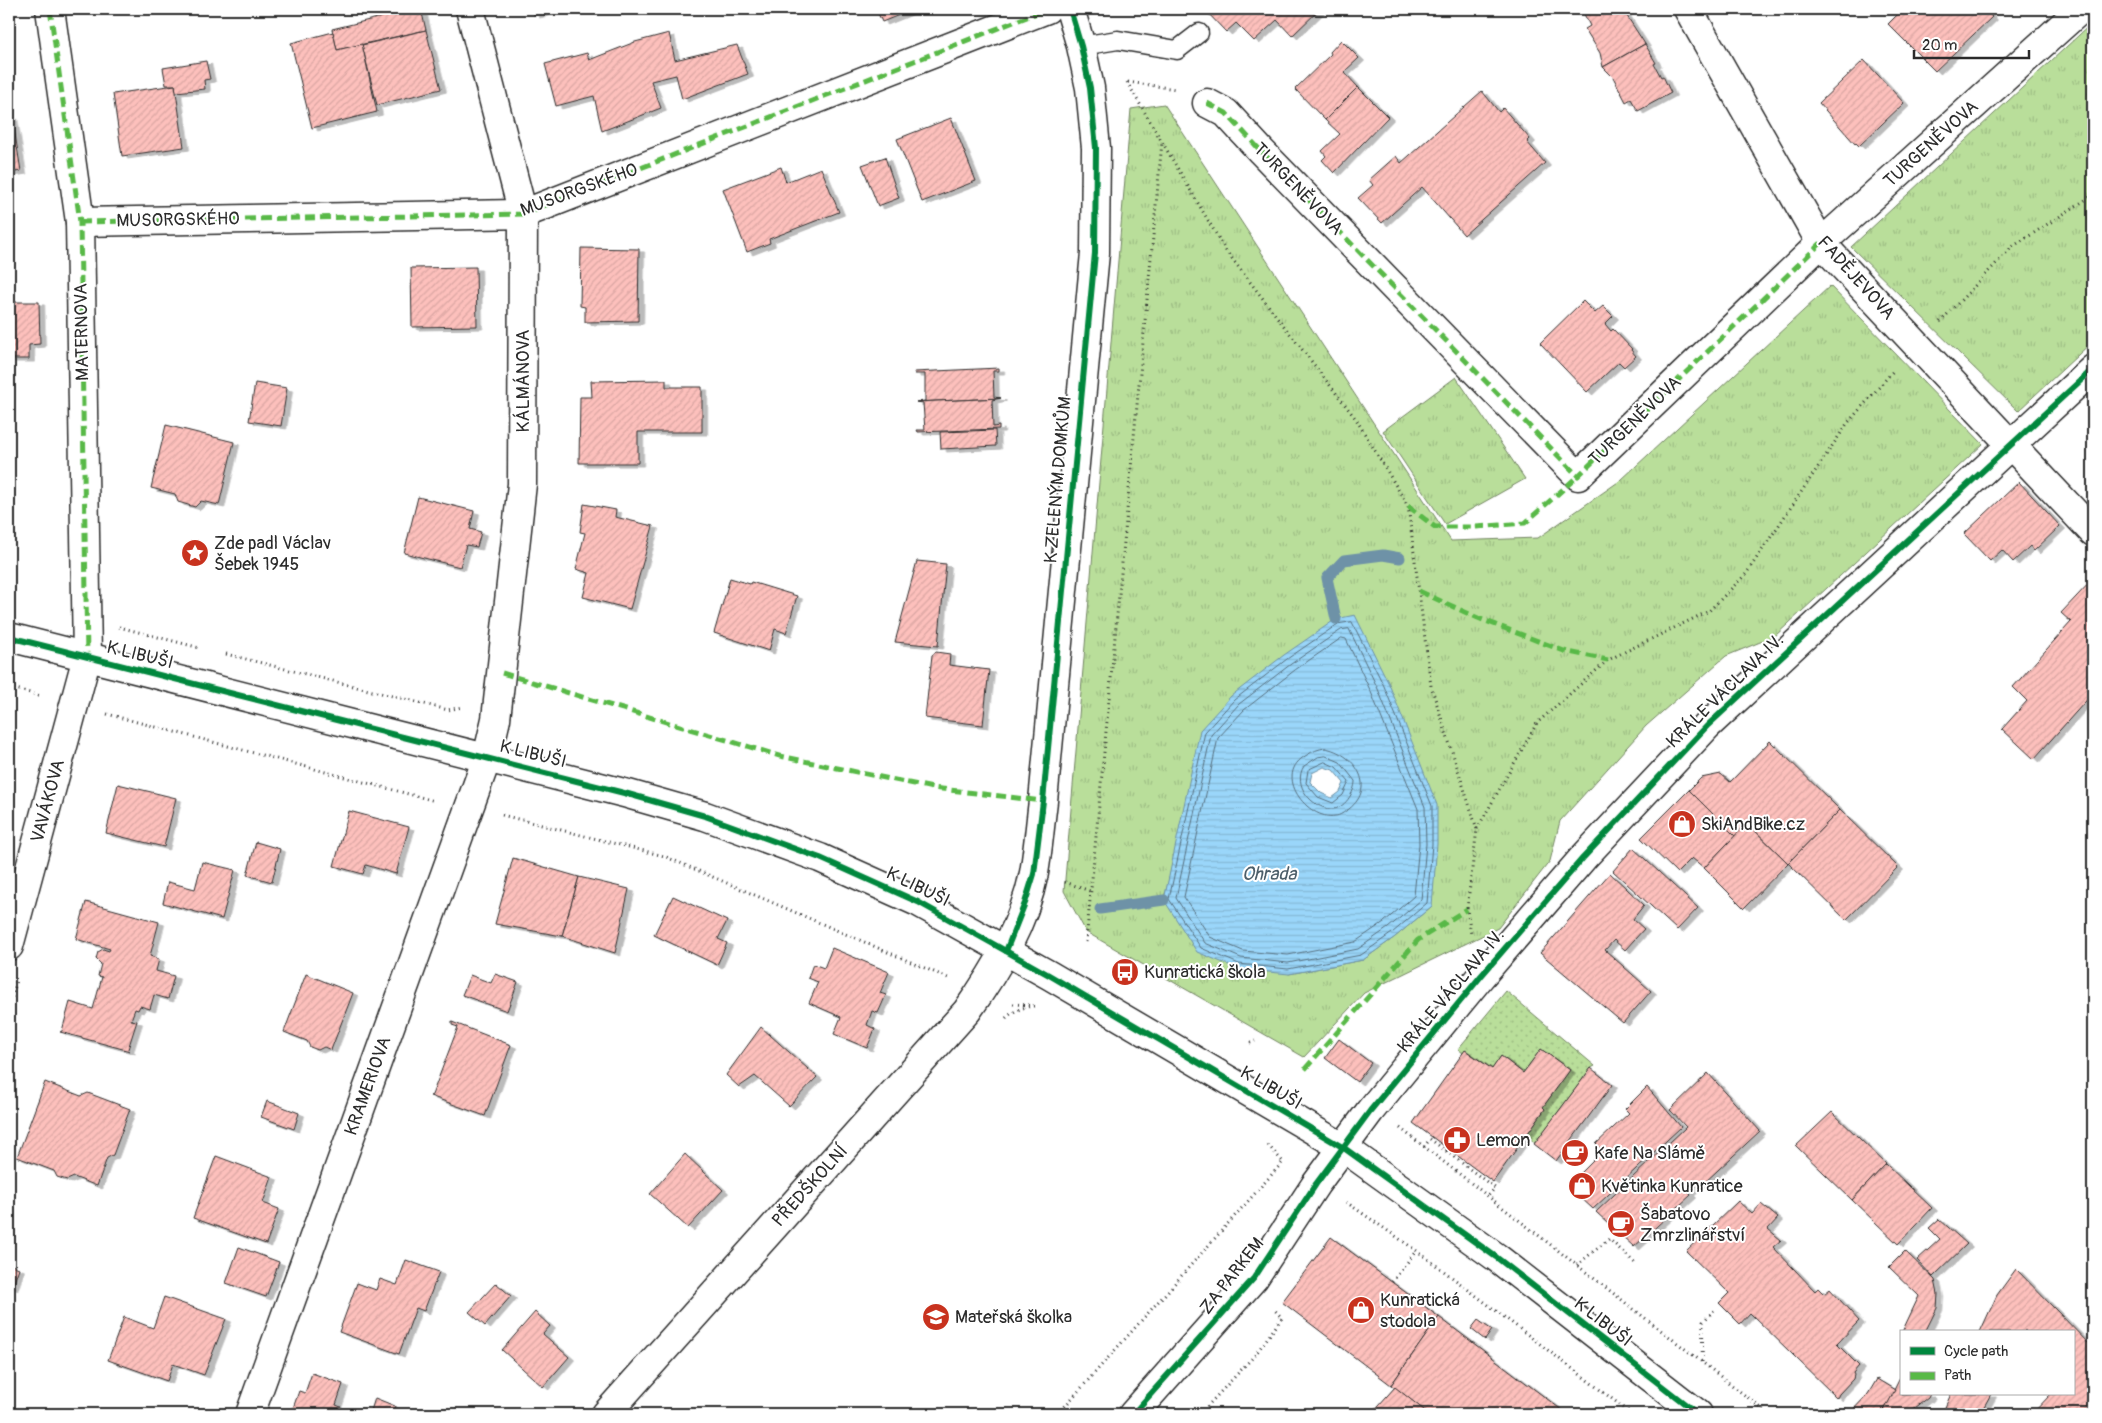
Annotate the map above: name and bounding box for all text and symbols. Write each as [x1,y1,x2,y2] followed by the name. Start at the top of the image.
[1914,28,2030,60] scale bar
[1922,36,1957,55] text: 20 m
[1879,95,1983,193] street label: TURGENĚVOVA
[1248,138,1348,240] street label: TURGENĚVOVA
[517,158,641,222] street label: MUSORGSKÉHO
[116,207,240,233] street label: MUSORGSKÉHO
[1812,231,1900,325] street label: FADĚJEVOVA
[70,283,94,381] street label: MATERNOVA
[512,329,535,432] street label: KÁLMÁNOVA
[1584,371,1686,471] street label: TURGENĚVOVA
[1039,396,1077,564] street label: K ZELENÝM DOMKŮM
[214,532,331,576] place label: Zde padl Václav Šebek 1945
[180,538,210,568] place icon: Zde padl Václav Šebek 1945
[1661,629,1789,753] street label: KRÁLE VÁCLAVA IV.
[104,635,176,674] street label: K LIBUŠI
[497,734,569,773] street label: K LIBUŠI
[26,757,70,845] street label: VAVÁKOVA
[1667,809,1697,839] shop icon: SkiAndBike.cz
[1701,813,1805,836] place label: SkiAndBike.cz
[882,861,954,912] street label: K LIBUŠI
[1242,862,1298,886] water label: Ohrada
[1392,924,1510,1058] street label: KRÁLE VÁCLAVA IV.
[1110,957,1140,987] bus stop icon: Kunratická škola
[1144,961,1266,984] place label: Kunratická škola
[340,1033,397,1138] street label: KRAMERIOVA
[1236,1060,1307,1115] street label: K LIBUŠI
[1442,1125,1472,1155] pharmacy icon: Lemon
[1476,1129,1531,1152] place label: Lemon
[1560,1138,1590,1168] cafe icon: Kafe Na Slámě
[766,1140,853,1232] street label: PŘEDŠKOLNÍ
[1594,1142,1705,1165] place label: Kafe Na Slámě
[1567,1171,1597,1201] shop icon: Květinka Kunratice
[1601,1175,1743,1198] place label: Květinka Kunratice
[1640,1202,1745,1247] place label: Šabatovo Zmrzlinářství
[1606,1209,1636,1239] cafe icon: Šabatovo Zmrzlinářství
[1195,1233,1269,1319] street label: ZA PARKEM
[1380,1289,1460,1333] place label: Kunratická stodola
[1569,1291,1637,1352] street label: K LIBUŠI
[1346,1295,1376,1325] shop icon: Kunratická stodola
[921,1302,951,1332] school or university icon: Mateřská školka
[955,1306,1072,1329] place label: Mateřská školka
[1900,1330,2074,1396] legend
[1944,1342,2008,1361] text: Cycle path
[1944,1366,1971,1385] text: Path

